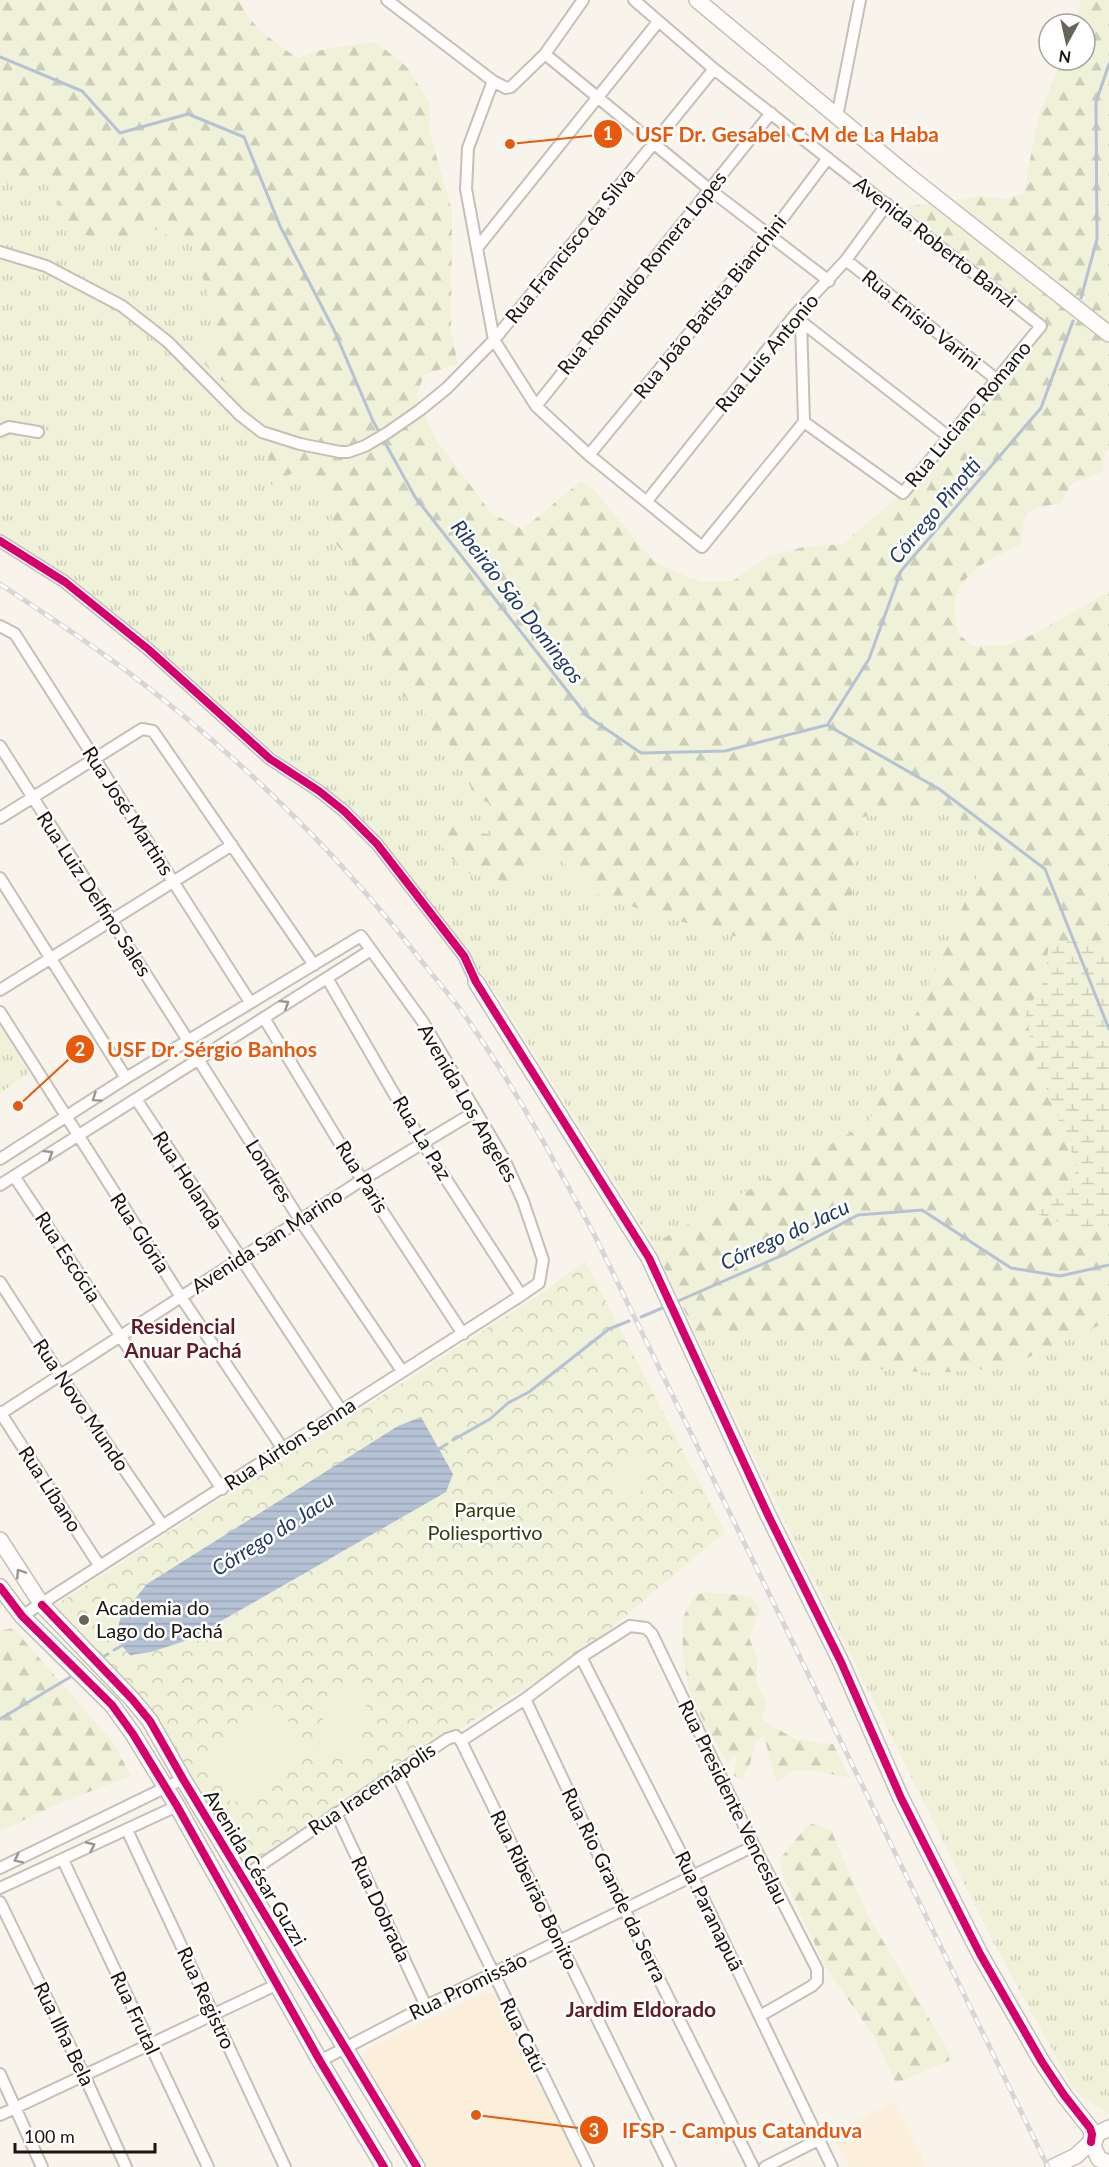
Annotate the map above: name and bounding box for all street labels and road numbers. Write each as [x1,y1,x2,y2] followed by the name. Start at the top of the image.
[499,163,639,328] street label: Rua Francisco da Silva
[552,166,731,379] street label: Rua Romualdo Romera Lopes
[850,170,1021,312] street label: Avenida Roberto Banzi
[628,210,791,403] street label: Rua João Batista Bianchini
[858,264,985,374] street label: Rua Enísio Varini
[710,288,823,417] street label: Rua Luis Antonio
[899,335,1035,491] street label: Rua Luciano Romano
[78,741,180,880] street label: Rua José Martins
[32,806,157,981] street label: Rua Luiz Delfino Sales
[414,1019,524,1186] street label: Avenida Los Angeles
[388,1091,457,1184] street label: Rua La Paz
[148,1126,229,1233] street label: Rua Holanda
[241,1135,298,1206] street label: Londres
[331,1136,394,1217] street label: Rua Paris
[186,1182,346,1298] street label: Avenida San Marino
[106,1188,176,1277] street label: Rua Glória
[31,1207,107,1306] street label: Rua Escócia
[29,1334,135,1475] street label: Rua Novo Mundo
[219,1392,360,1495] street label: Rua Airton Senna
[14,1441,87,1536] street label: Rua Líbano
[674,1696,794,1908] street label: Rua Presidente Venceslau
[303,1737,439,1839] street label: Rua Iracemápolis
[557,1783,672,1986] street label: Rua Rio Grande da Serra
[200,1785,312,1950] street label: Avenida César Guzzi
[486,1806,584,1973] street label: Rua Ribeirão Bonito
[671,1847,749,1974] street label: Rua Paranapuã
[347,1852,417,1965] street label: Rua Dobrada
[173,1943,241,2053] street label: Rua Registro
[405,1946,530,2024] street label: Rua Promissão
[106,1967,166,2058] street label: Rua Frutal
[29,1978,100,2089] street label: Rua Ilha Bela
[496,1993,552,2076] street label: Rua Catú

